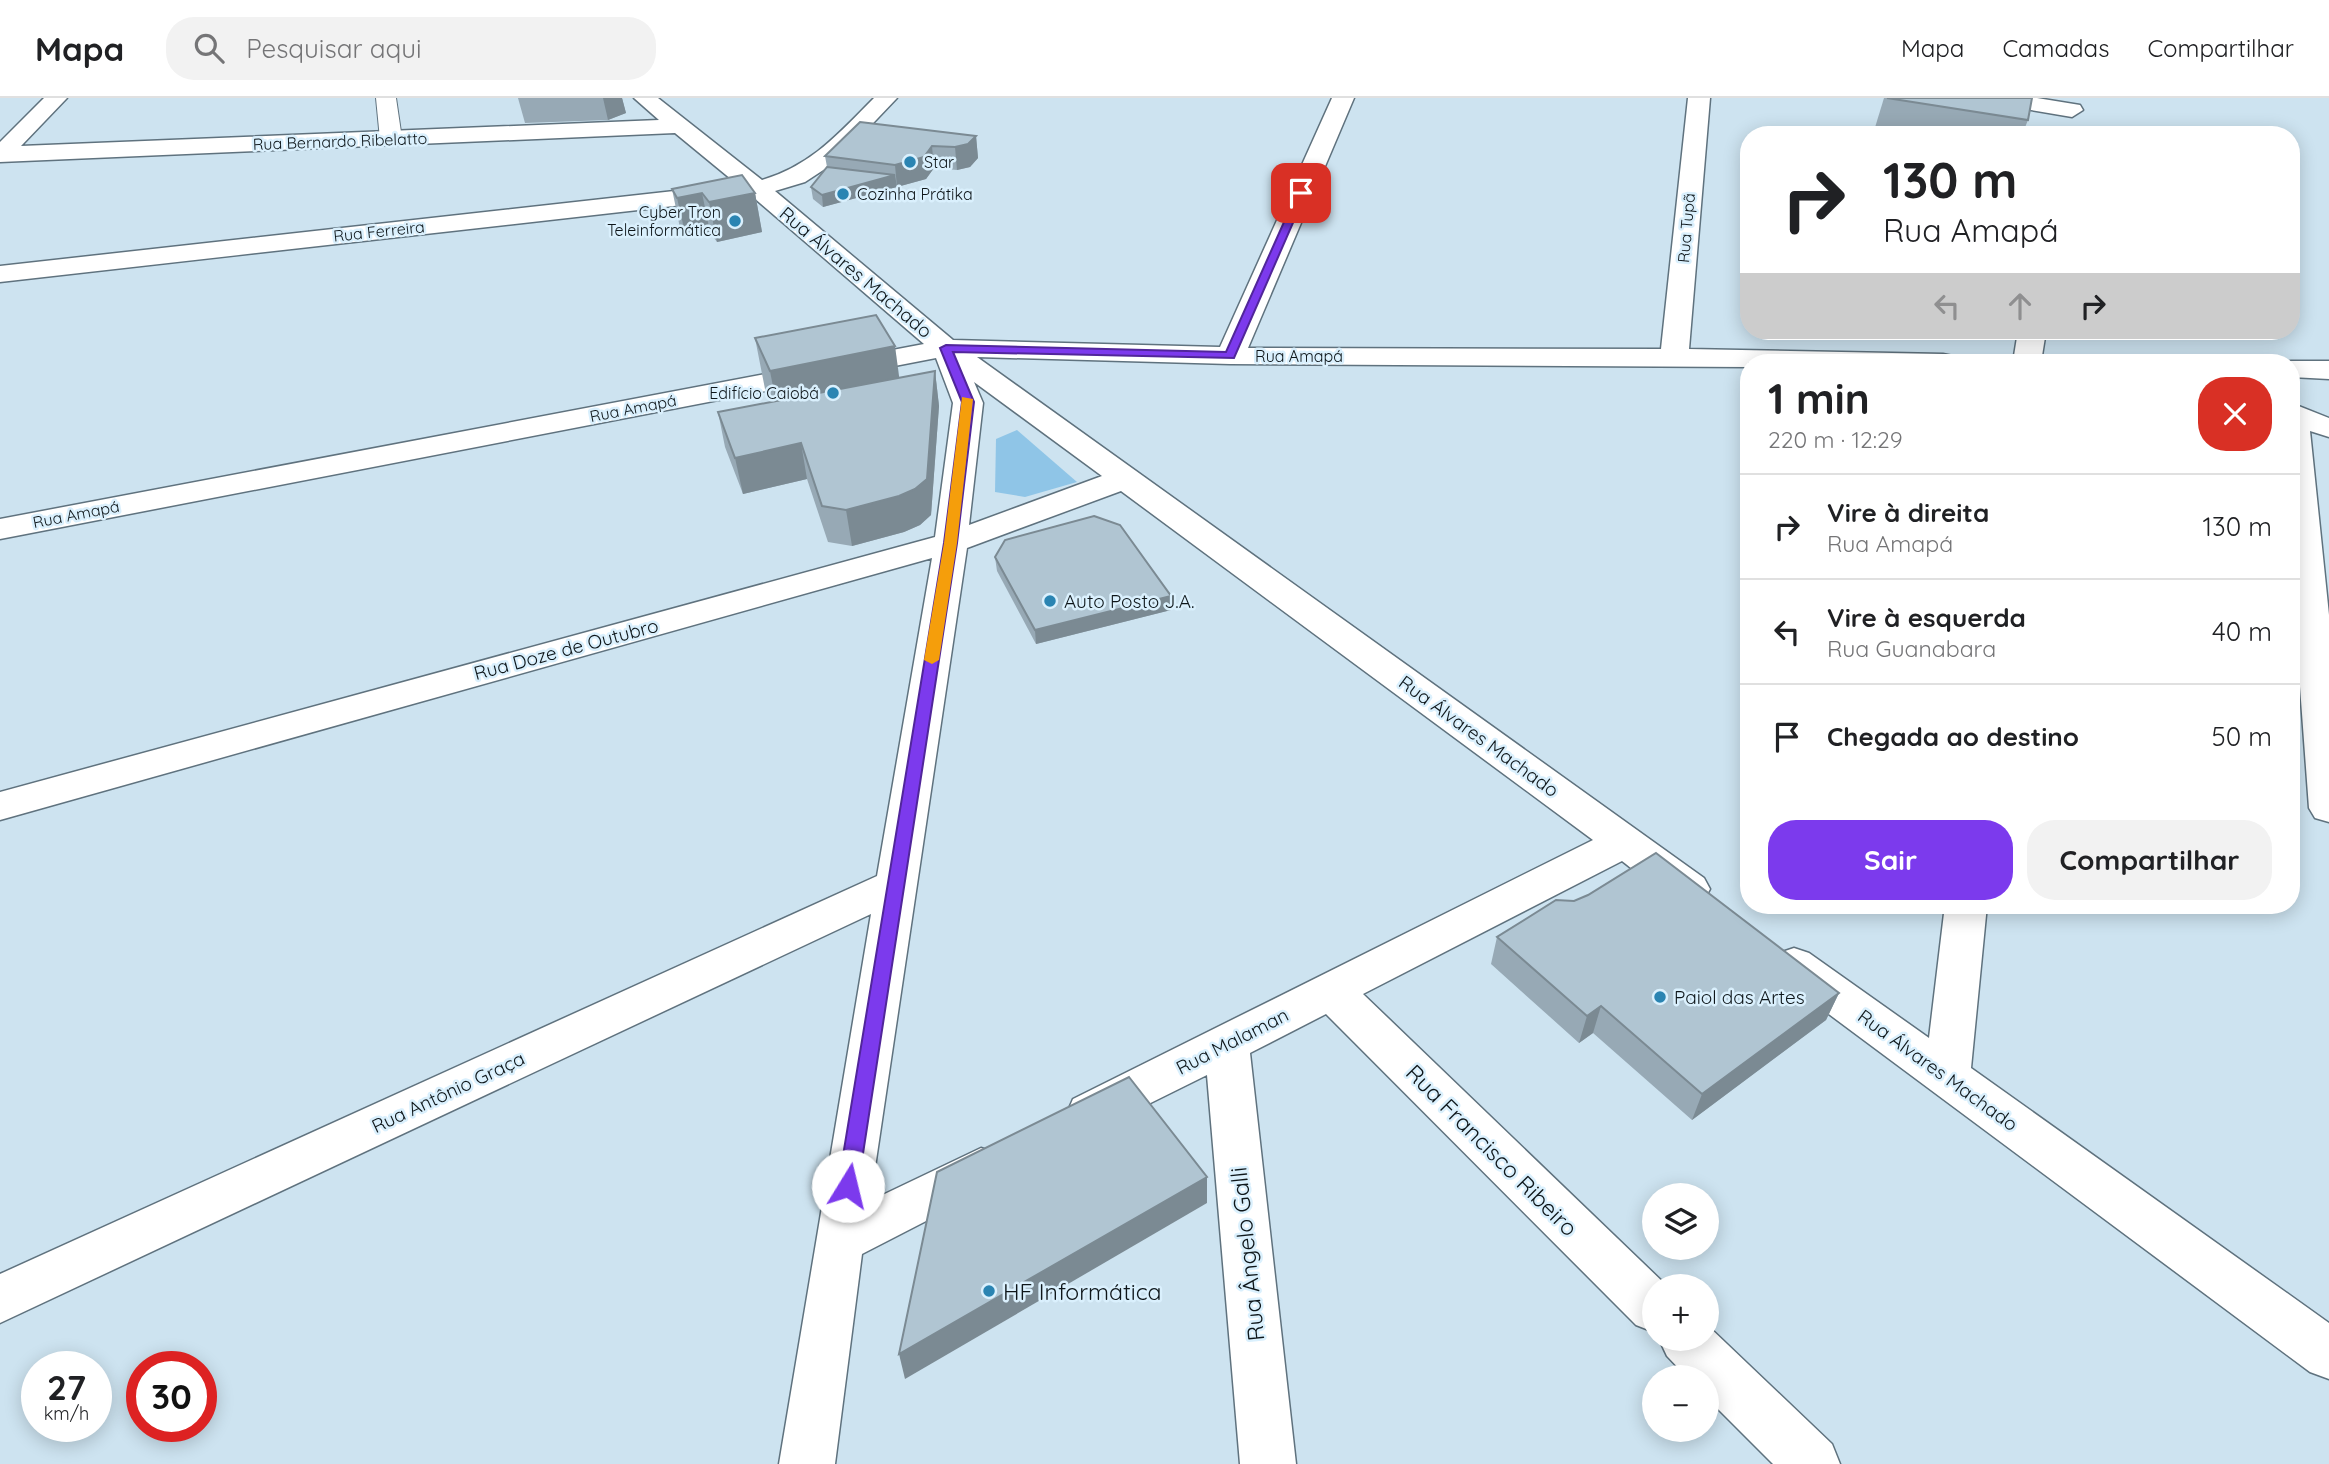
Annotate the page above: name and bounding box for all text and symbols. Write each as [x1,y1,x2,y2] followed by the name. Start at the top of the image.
[166,17,656,80] search box
[35,28,124,69] text: Mapa
[190,29,228,67] icon: search
[246,32,422,65] text: Pesquisar aqui
[1901,33,1964,63] text: Mapa
[2002,33,2109,63] text: Camadas
[2147,33,2294,63] text: Compartilhar
[252,128,428,154] street label: Rua Bernardo Ribelatto
[1883,149,2017,210] text: 130 m
[924,152,954,172] place label: Star
[902,154,918,170] marker: Star
[1768,154,1859,245] icon: right
[1271,163,1331,223] pin
[1282,174,1320,212] icon: arrive
[857,184,973,204] place label: Cozinha Prátika
[835,186,851,202] marker: Cozinha Prátika
[1673,192,1699,264] street label: Rua Tupã
[775,201,937,343] street label: Rua Álvares Machado
[607,202,721,240] place label: Cyber Tron Teleinformática
[1883,210,2059,250] text: Rua Amapá
[727,213,743,229] marker: Cyber Tron Teleinformática
[332,216,426,246] street label: Rua Ferreira
[1928,287,1966,325] icon: left
[2001,287,2039,325] icon: ahead
[2074,287,2112,325] icon: right
[1255,346,1343,366] street label: Rua Amapá
[1768,372,1870,425] text: 1 min
[2198,377,2272,451] button: close
[709,383,819,403] place label: Edifício Caiobá
[825,385,841,401] marker: Edifício Caiobá
[588,390,678,426] street label: Rua Amapá
[1768,425,1903,454] text: 220 m · 12:29
[31,496,121,532] street label: Rua Amapá
[1827,496,1989,529] text: Vire à direita
[1768,508,1806,546] icon: right
[2202,510,2272,543] text: 130 m
[1827,529,1953,558] text: Rua Amapá
[1064,589,1195,613] place label: Auto Posto J.A.
[1042,593,1058,609] marker: Auto Posto J.A.
[1827,601,2026,634] text: Vire à esquerda
[471,613,661,685] street label: Rua Doze de Outubro
[1768,613,1806,651] icon: left
[2212,615,2272,648] text: 40 m
[1827,634,1996,663] text: Rua Guanabara
[1394,670,1564,802] street label: Rua Álvares Machado
[1768,718,1806,756] icon: arrive
[1827,720,2079,753] text: Chegada ao destino
[2212,720,2272,753] text: 50 m
[1768,820,2013,900] button: Sair
[2027,820,2272,900] button: Compartilhar
[1674,985,1805,1009] place label: Paiol das Artes
[1652,989,1668,1005] marker: Paiol das Artes
[1172,1002,1292,1080] street label: Rua Malaman
[1853,1004,2023,1136] street label: Rua Álvares Machado
[368,1046,528,1138] street label: Rua Antônio Graça
[1400,1058,1584,1242] street label: Rua Francisco Ribeiro
[811,1149,885,1223] position arrow
[1223,1166,1271,1342] street label: Rua Ângelo Galli
[1642,1183,1719,1442] map controls
[1642,1183,1719,1260] button: layers
[1642,1274,1719,1351] button: +
[1003,1277,1162,1306] place label: HF Informática
[981,1283,997,1299] marker: HF Informática
[126,1351,217,1442] speed limit sign: 30
[47,1365,86,1409] text: 27
[1642,1365,1719,1442] button: −
[44,1402,89,1425] text: km/h

